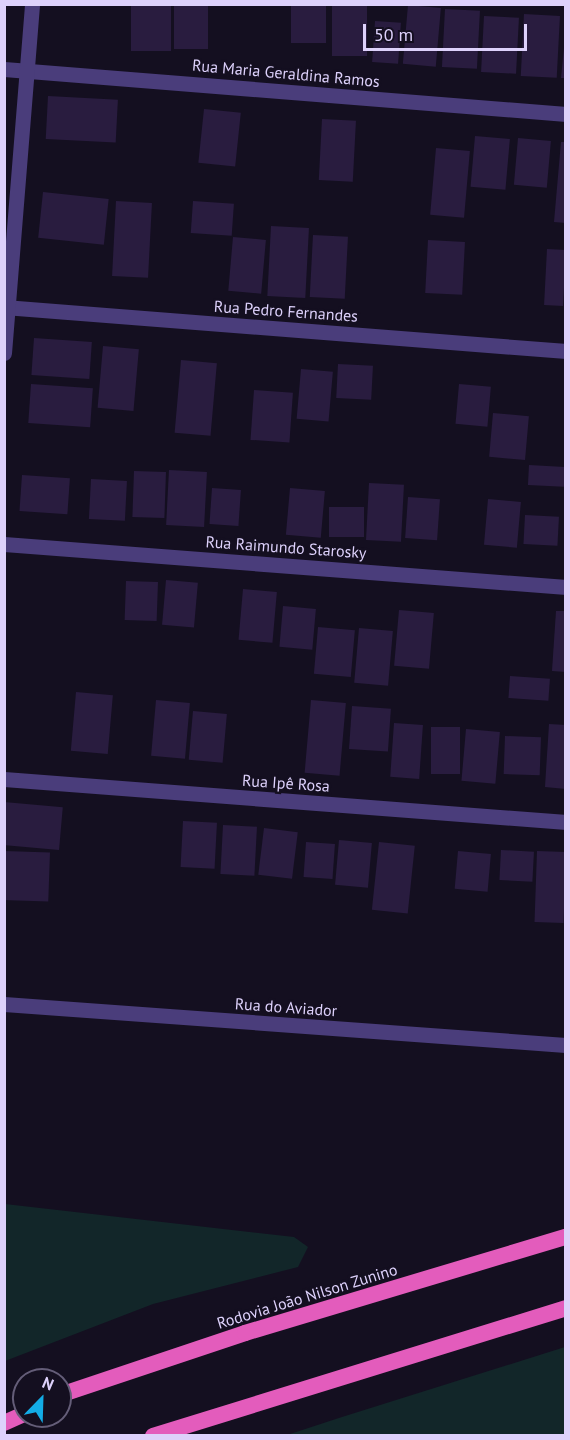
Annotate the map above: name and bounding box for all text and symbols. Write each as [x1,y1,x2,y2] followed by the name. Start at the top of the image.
[366,12,530,50] scale bar
[374,23,413,46] text: 50 m
[191,55,381,91] street label: Rua Maria Geraldina Ramos
[213,296,359,326] street label: Rua Pedro Fernandes
[205,532,367,562] street label: Rua Raimundo Starosky
[241,770,331,796] street label: Rua Ipê Rosa
[234,994,338,1020] street label: Rua do Aviador
[214,1259,400,1333] street label: Rodovia João Nilson Zunino
[12,1368,72,1428] north arrow
[39,1372,57,1395] text: N

